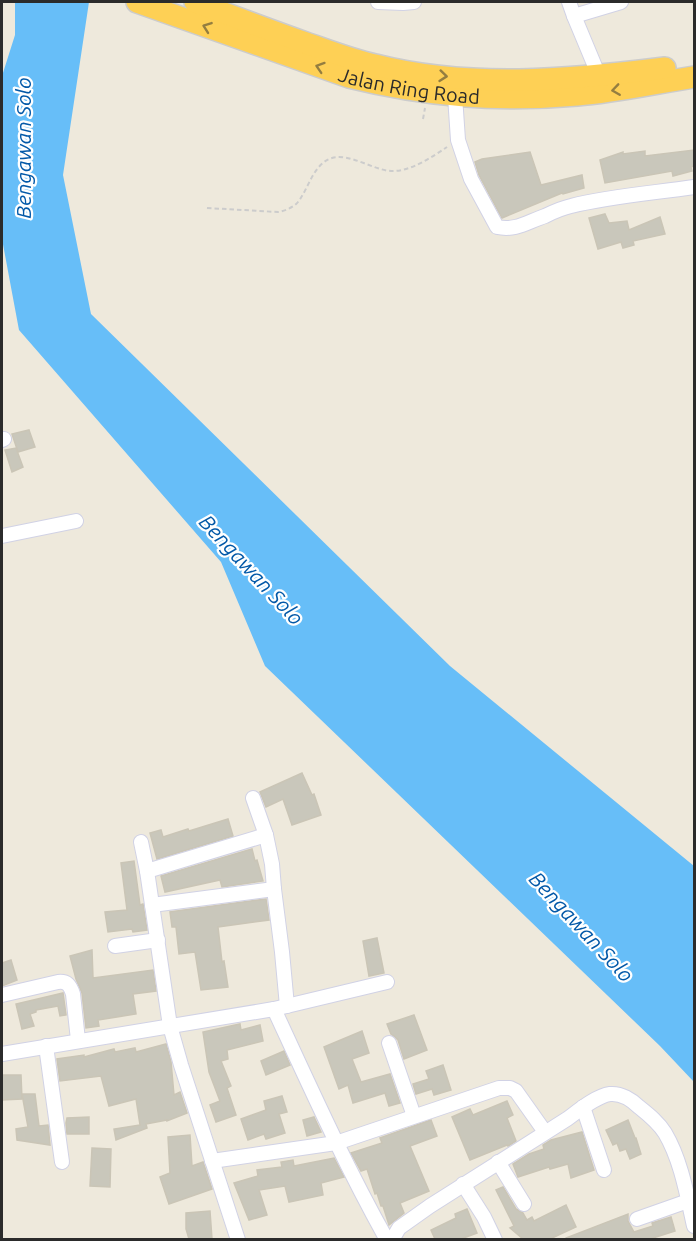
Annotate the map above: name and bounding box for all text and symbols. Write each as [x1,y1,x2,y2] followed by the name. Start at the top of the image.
[202,21,212,34] one-way arrow
[315,62,326,75] one-way arrow
[336,62,480,108] street label: Jalan Ring Road
[439,69,448,82] one-way arrow
[11,77,35,219] water label: Bengawan Solo
[611,83,621,95] one-way arrow
[195,509,309,629] water label: Bengawan Solo
[525,866,639,986] water label: Bengawan Solo

